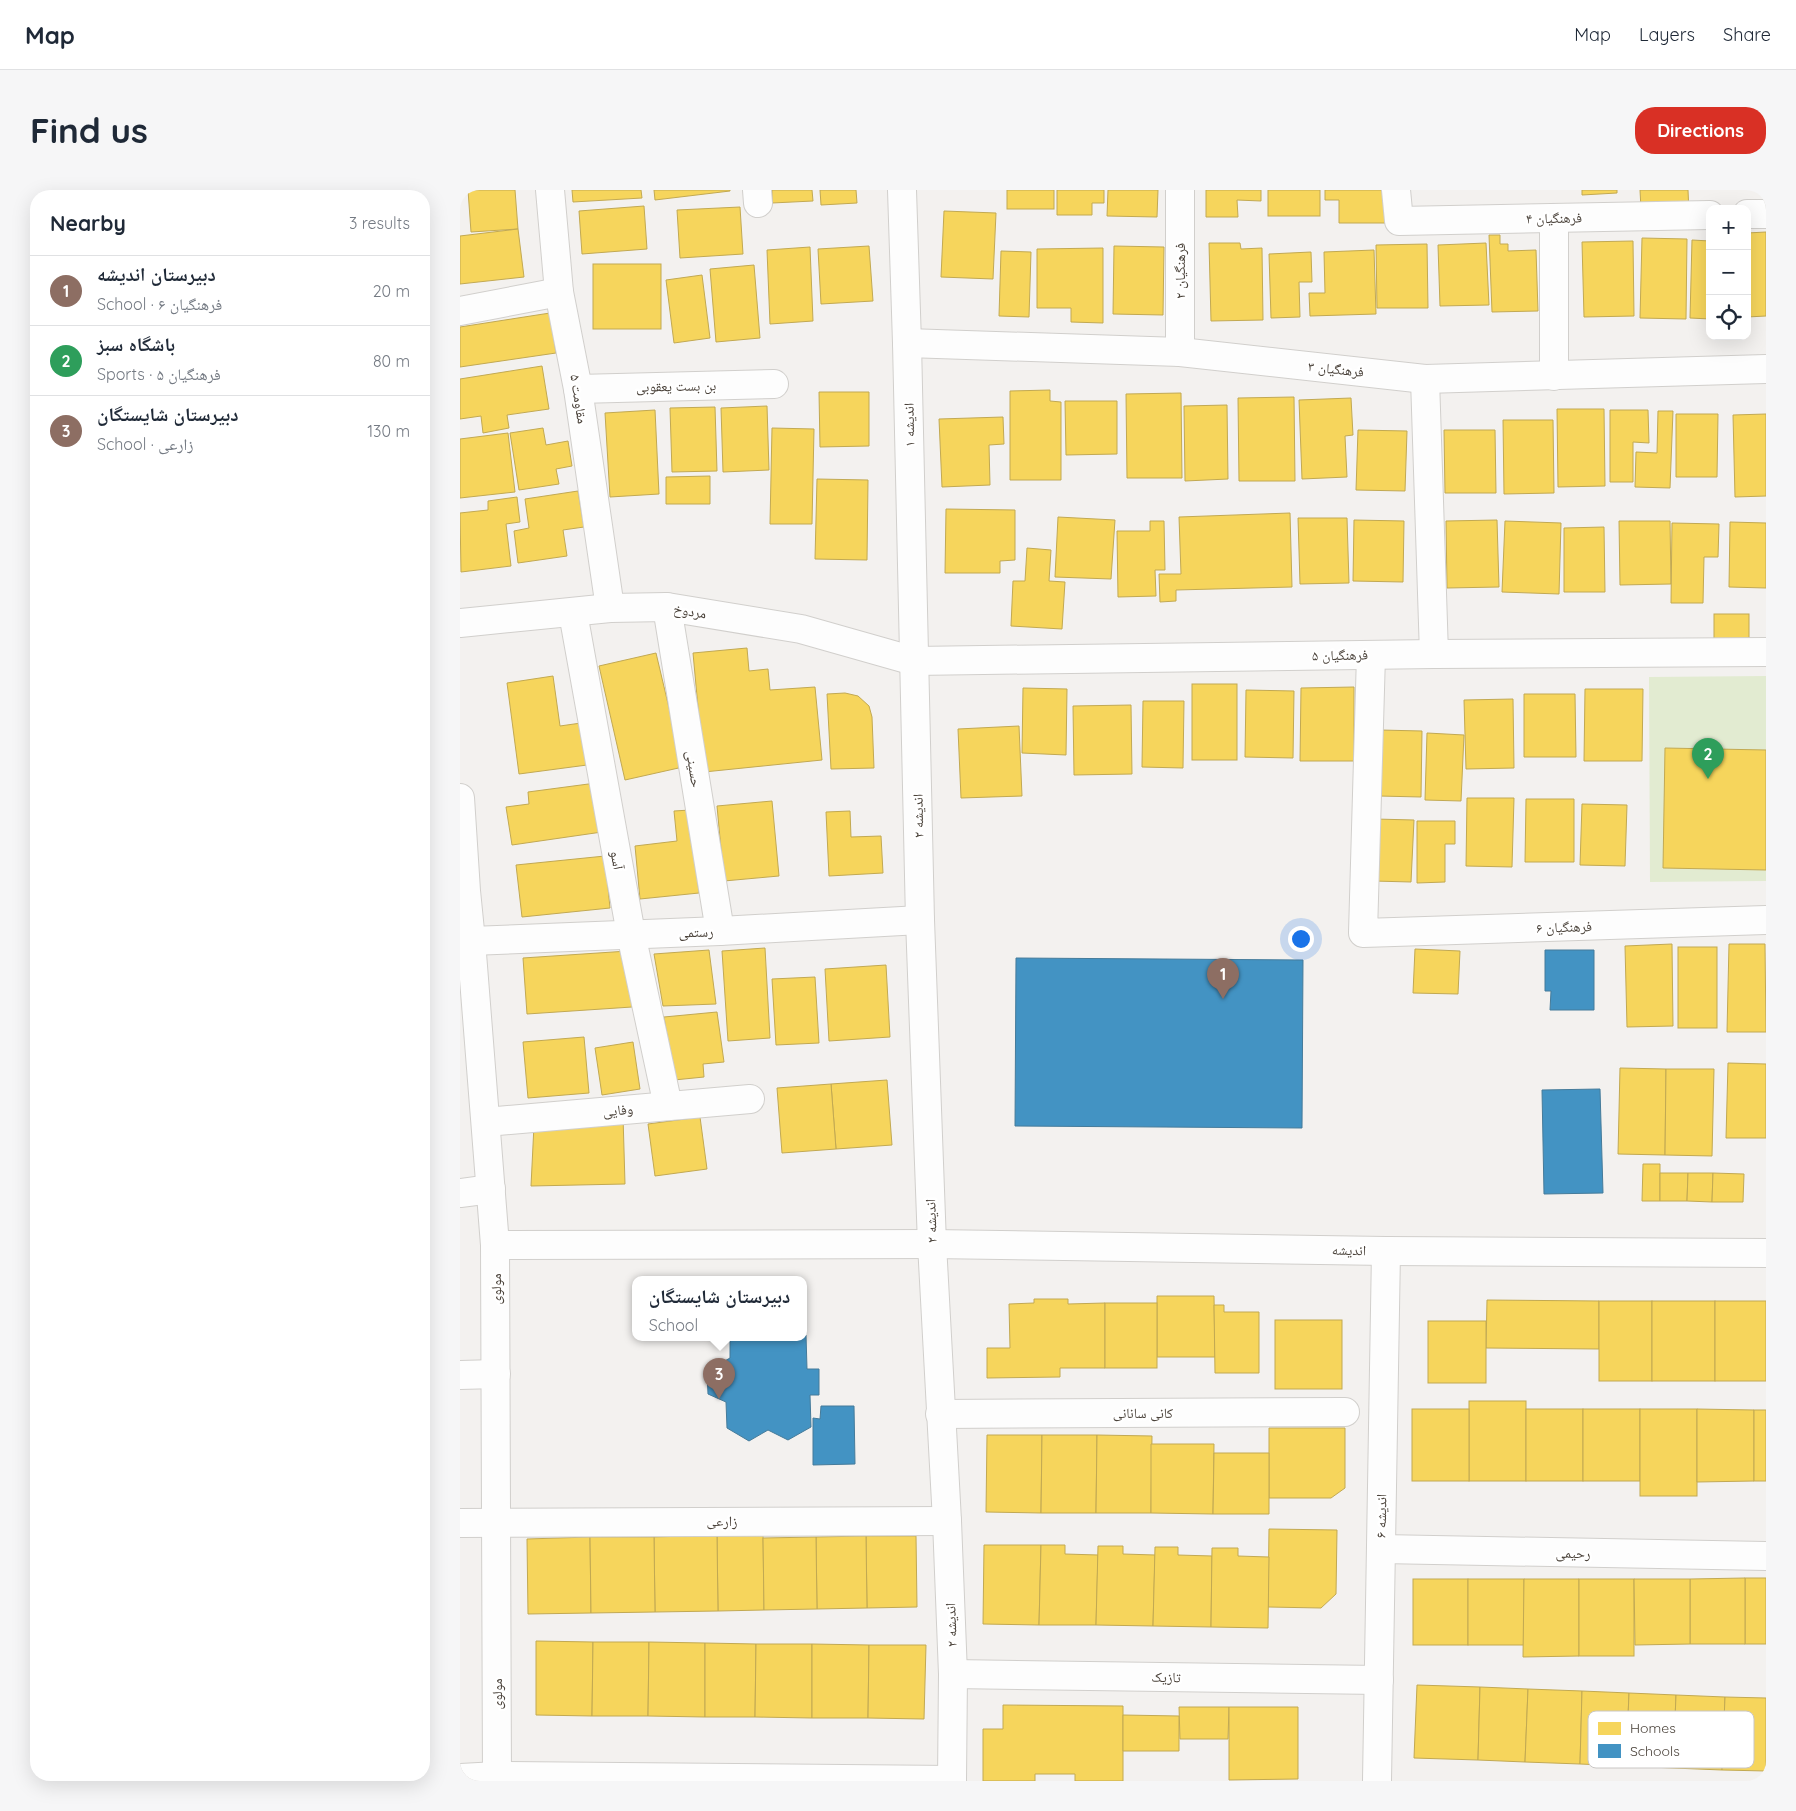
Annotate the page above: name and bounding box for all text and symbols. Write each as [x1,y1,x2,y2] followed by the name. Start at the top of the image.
[25,20,75,50] text: Map
[1574,23,1611,46] text: Map
[1639,23,1695,46] text: Layers
[1723,23,1771,46] text: Share
[1635,107,1766,154] button: Directions
[30,108,148,152] text: Find us
[1706,205,1751,340] map controls
[1706,205,1751,250] button: +
[1526,209,1582,227] street label: فرهنگیان ۴
[50,210,126,236] text: Nearby
[349,213,410,233] text: 3 results
[1171,243,1189,299] street label: فرهنگیان ۲
[1706,250,1751,295] button: −
[97,262,216,286] text: دبیرستان اندیشه
[63,281,69,301] text: 1
[373,281,410,301] text: 20 m
[97,294,222,314] text: School · فرهنگیان ۶
[1706,295,1751,340] button: locate
[97,332,175,356] text: باشگاه سبز
[61,351,71,371] text: 2
[373,351,410,371] text: 80 m
[1307,357,1365,381] street label: فرهنگیان ۳
[97,364,221,384] text: Sports · فرهنگیان ۵
[566,373,592,425] street label: مقاومت ۵
[636,376,716,396] street label: بن بست یعقوبی
[97,402,238,426] text: دبیرستان شایستگان
[900,403,918,447] street label: اندیشه ۱
[62,421,70,441] text: 3
[367,421,410,441] text: 130 m
[97,434,193,454] text: School · زارعی
[672,600,708,623] street label: مردوخ
[1312,646,1368,664] street label: فرهنگیان ۵
[1692,738,1724,779] pin: 2
[682,749,706,789] street label: حسینی
[909,794,927,838] street label: اندیشه ۲
[606,849,628,871] street label: آسو
[1536,917,1592,937] street label: فرهنگیان ۶
[678,922,714,942] street label: رستمی
[1288,926,1314,952] your location
[1207,958,1239,999] pin: 1
[602,1100,634,1120] street label: وفایی
[921,1199,941,1243] street label: اندیشه ۲
[1332,1241,1366,1259] street label: اندیشه
[487,1273,505,1305] street label: مولوی
[632,1276,807,1341] popup
[649,1284,790,1308] text: دبیرستان شایستگان
[649,1315,698,1335] text: School
[703,1358,735,1399] pin: 3
[1113,1404,1173,1422] street label: کانی سانانی
[1372,1494,1390,1538] street label: اندیشه ۶
[707,1512,737,1530] street label: زارعی
[1555,1544,1591,1562] street label: رحیمی
[941,1603,961,1647] street label: اندیشه ۲
[1151,1668,1181,1686] street label: تازیک
[488,1678,506,1710] street label: مولوی
[1588,1711,1754,1768] legend
[1630,1719,1676,1737] text: Homes
[1630,1742,1680,1760] text: Schools

